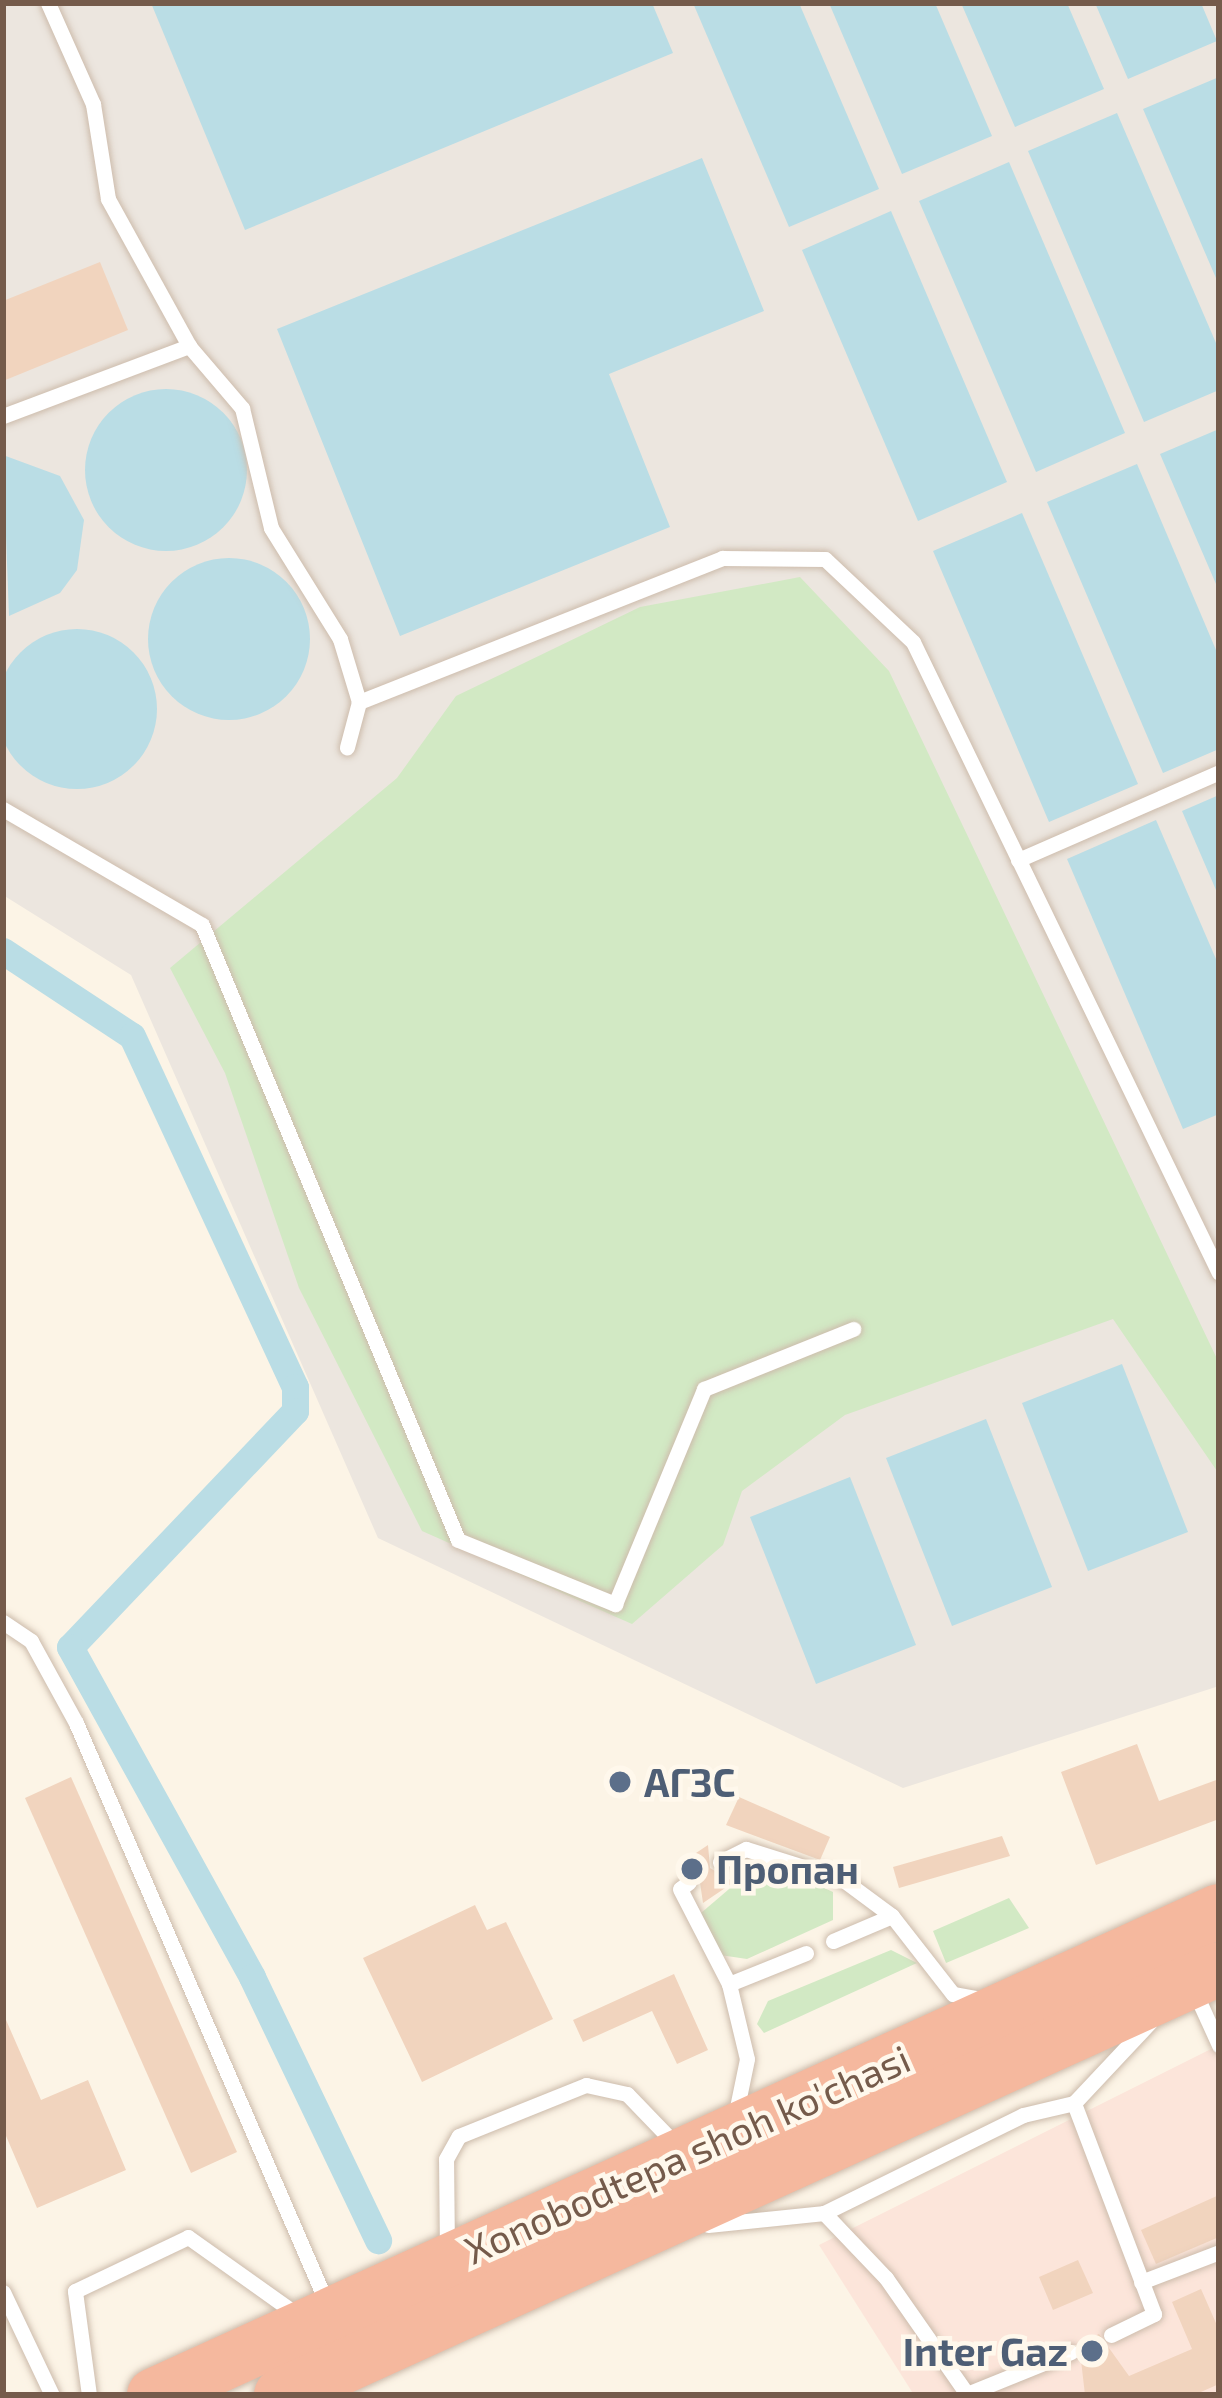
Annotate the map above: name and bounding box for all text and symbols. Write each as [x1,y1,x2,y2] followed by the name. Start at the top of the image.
[644,1759,735,1805] place label: АГЗС
[607,1769,633,1795] marker: АГЗС
[716,1846,859,1892] place label: Пропан
[679,1856,705,1882] marker: Пропан
[457,2035,917,2273] street label: Xonobodtepa shoh ko'chasi
[902,2328,1068,2374] place label: Inter Gaz
[1079,2338,1105,2364] marker: Inter Gaz

